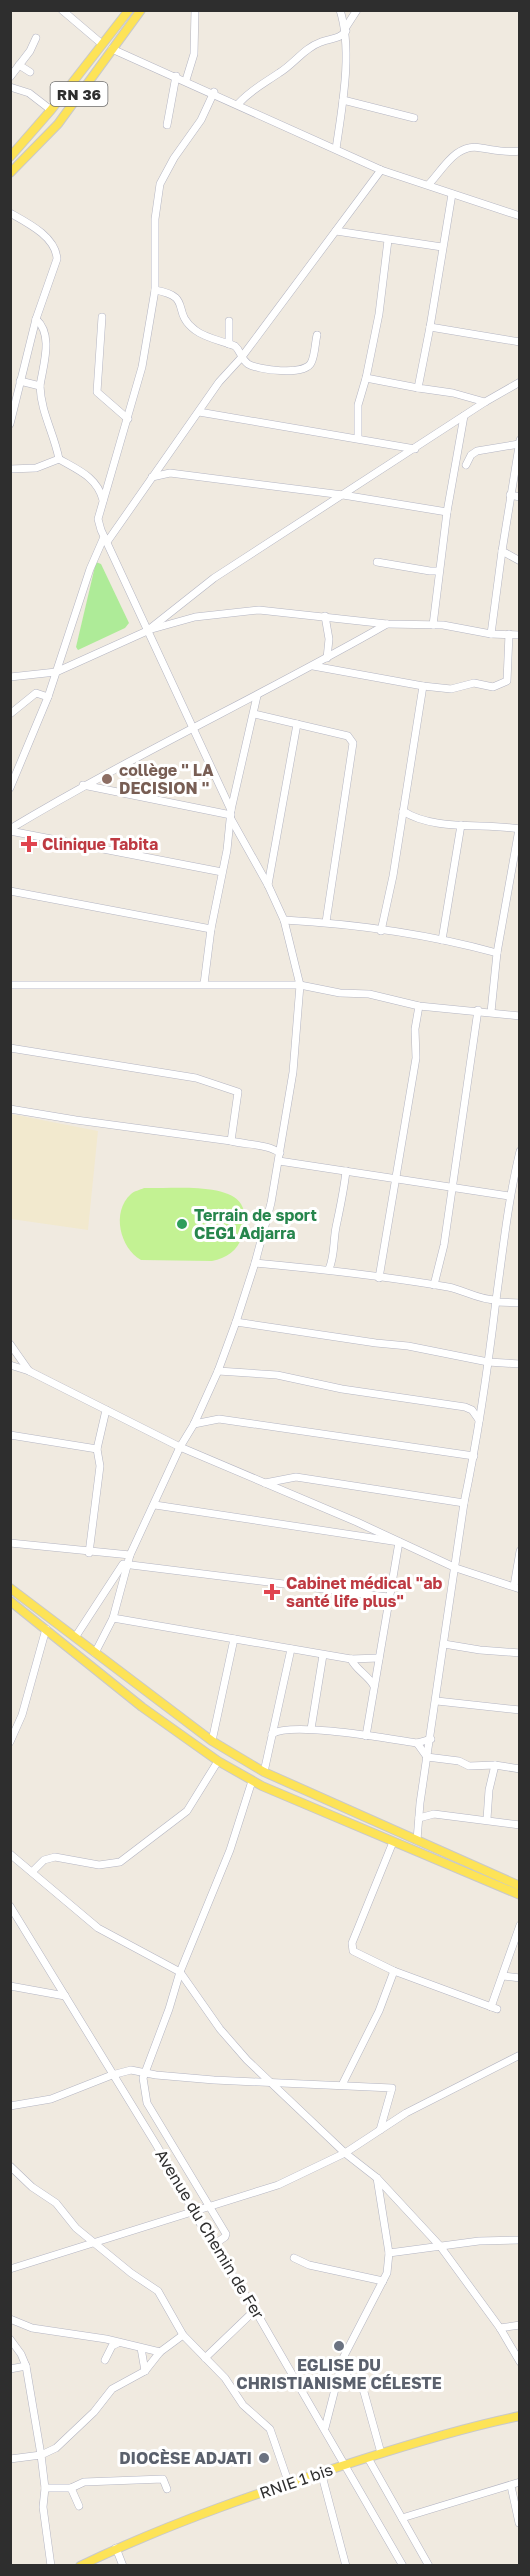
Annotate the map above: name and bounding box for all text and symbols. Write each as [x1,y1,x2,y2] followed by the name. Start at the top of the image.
[50,82,107,106] road number: RN 36
[119,760,214,798] place label: collège '' LA DECISION ''
[100,772,114,786] marker: collège '' LA DECISION ''
[42,834,158,854] place label: Clinique Tabita
[20,835,38,853] marker: Clinique Tabita
[194,1205,317,1243] place label: Terrain de sport CEG1 Adjarra
[175,1217,189,1231] marker: Terrain de sport CEG1 Adjarra
[286,1573,442,1611] place label: Cabinet médical "ab santé life plus"
[263,1583,281,1601] marker: Cabinet médical "ab santé life plus"
[151,2146,269,2322] street label: Avenue du Chemin de Fer
[332,2339,346,2353] marker: EGLISE DU CHRISTIANISME CÉLESTE
[236,2355,442,2393] place label: EGLISE DU CHRISTIANISME CÉLESTE
[119,2448,252,2468] place label: DIOCÈSE ADJATI
[257,2451,271,2465] marker: DIOCÈSE ADJATI
[257,2459,335,2503] street label: RNIE 1 bis

